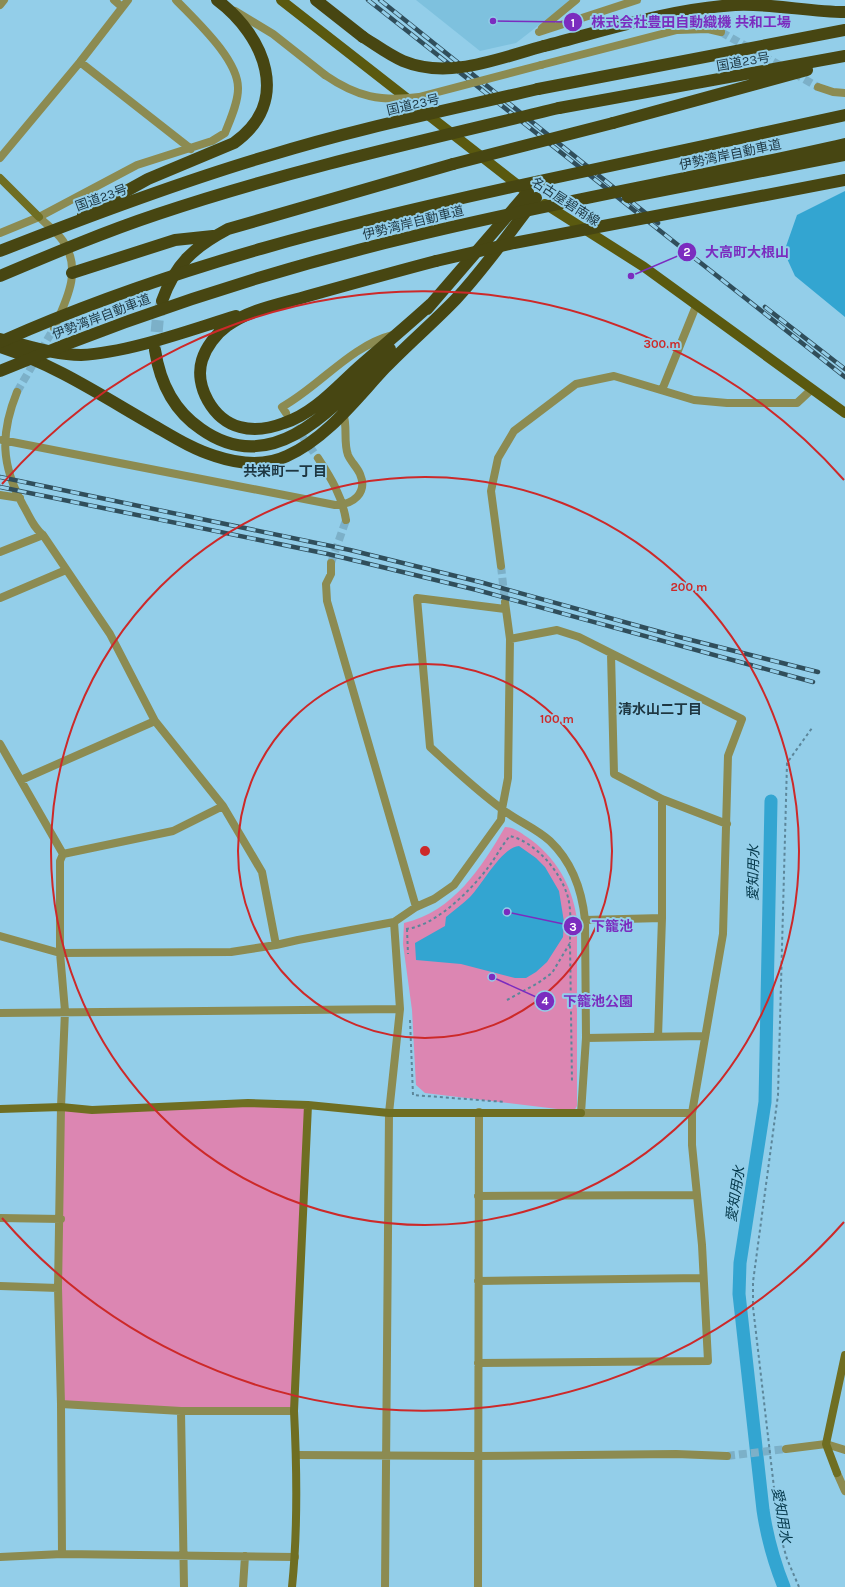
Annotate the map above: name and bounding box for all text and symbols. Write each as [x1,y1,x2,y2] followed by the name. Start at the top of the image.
[563,9,799,35] callout: 株式会社豊田自動織機 共和工場
[591,14,791,31] text: 株式会社豊田自動織機 共和工場
[571,16,575,30] text: 1
[715,49,771,74] street label: 国道23号
[385,91,441,118] street label: 国道23号
[678,136,783,173] street label: 伊勢湾岸自動車道
[529,174,603,229] street label: 名古屋碧南線
[73,181,129,214] street label: 国道23号
[361,203,465,242] street label: 伊勢湾岸自動車道
[677,239,797,265] callout: 大高町大根山
[705,244,789,261] text: 大高町大根山
[683,245,691,259] text: 2
[50,291,152,342] street label: 伊勢湾岸自動車道
[643,337,681,351] text: 300 m
[243,463,327,480] district label: 共栄町一丁目
[671,580,707,594] text: 200 m
[618,701,702,718] district label: 清水山二丁目
[540,712,574,726] text: 100 m
[745,843,763,901] water label: 愛知用水
[418,844,432,858] centre of rings
[563,913,641,939] callout: 下籠池
[591,918,633,935] text: 下籠池
[569,920,577,934] text: 3
[535,988,641,1014] callout: 下籠池公園
[563,993,633,1010] text: 下籠池公園
[541,994,549,1008] text: 4
[723,1163,749,1223] water label: 愛知用水
[768,1486,795,1546] water label: 愛知用水

